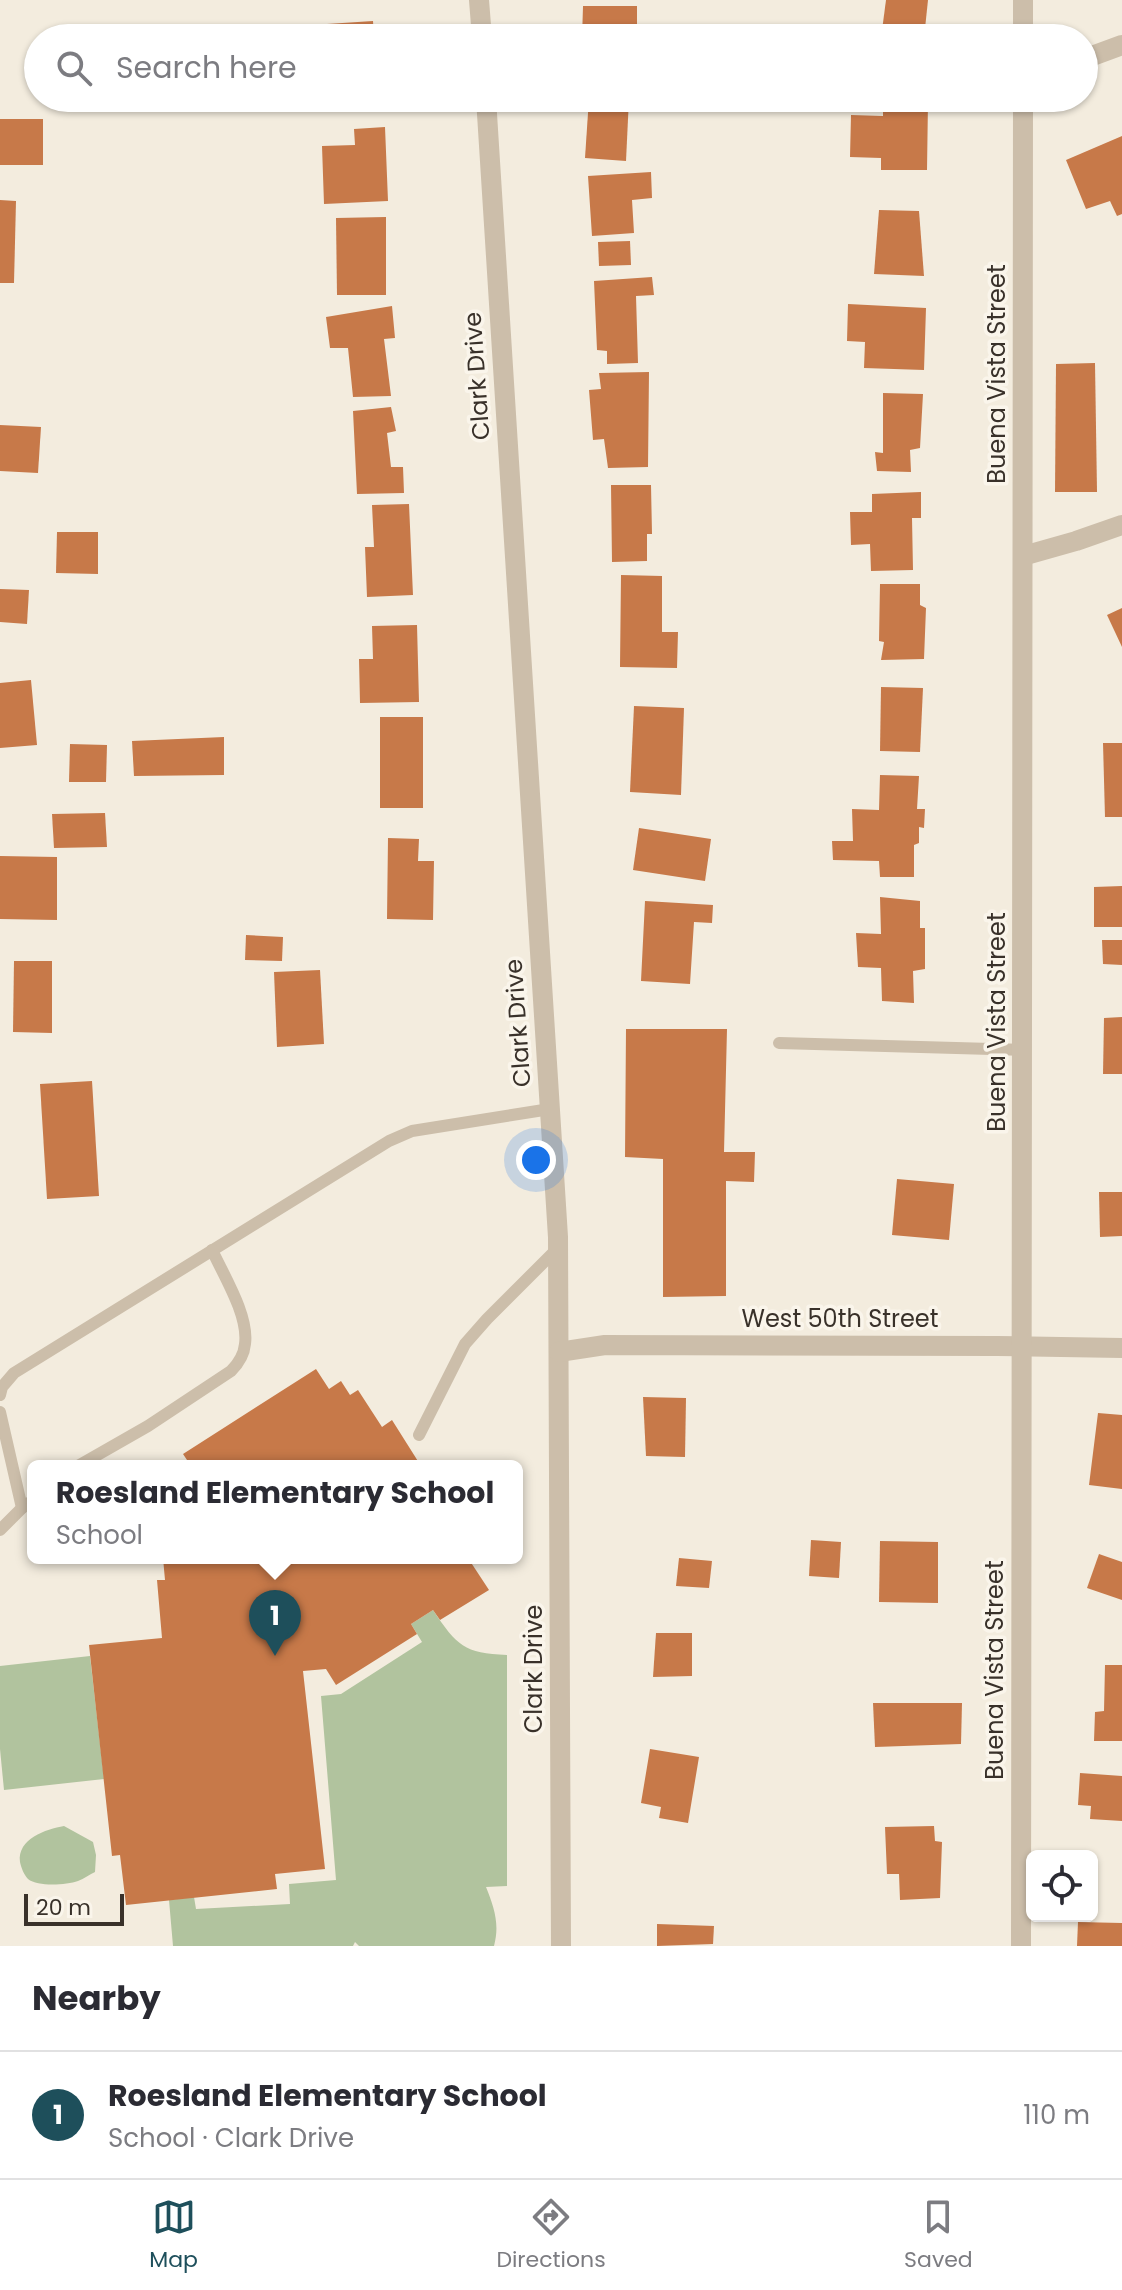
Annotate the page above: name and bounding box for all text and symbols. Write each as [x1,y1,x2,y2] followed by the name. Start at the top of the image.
[24,24,1098,112] search box
[52,46,96,90] icon: search
[116,46,297,89] text: Search here
[980,264,1013,484] street label: Buena Vista Street
[456,311,497,441] street label: Clark Drive
[980,912,1013,1132] street label: Buena Vista Street
[497,958,538,1088] street label: Clark Drive
[516,1140,556,1180] your location
[742,1302,938,1335] street label: West 50th Street
[27,1460,523,1564] popup
[56,1471,494,1514] text: Roesland Elementary School
[56,1517,143,1553] text: School
[978,1560,1011,1780] street label: Buena Vista Street
[249,1590,301,1656] pin: 1
[517,1605,550,1733] street label: Clark Drive
[1026,1850,1098,1922] map controls
[1026,1850,1098,1922] button: locate
[24,1890,124,1926] scale bar
[36,1892,91,1923] text: 20 m
[32,1974,161,2022] text: Nearby
[108,2074,547,2117] text: Roesland Elementary School
[53,2097,63,2133] text: 1
[1023,2097,1090,2133] text: 110 m
[108,2120,354,2156] text: School · Clark Drive
[149,2195,198,2276] tab: Map
[496,2195,606,2276] tab: Directions
[904,2195,973,2276] tab: Saved

